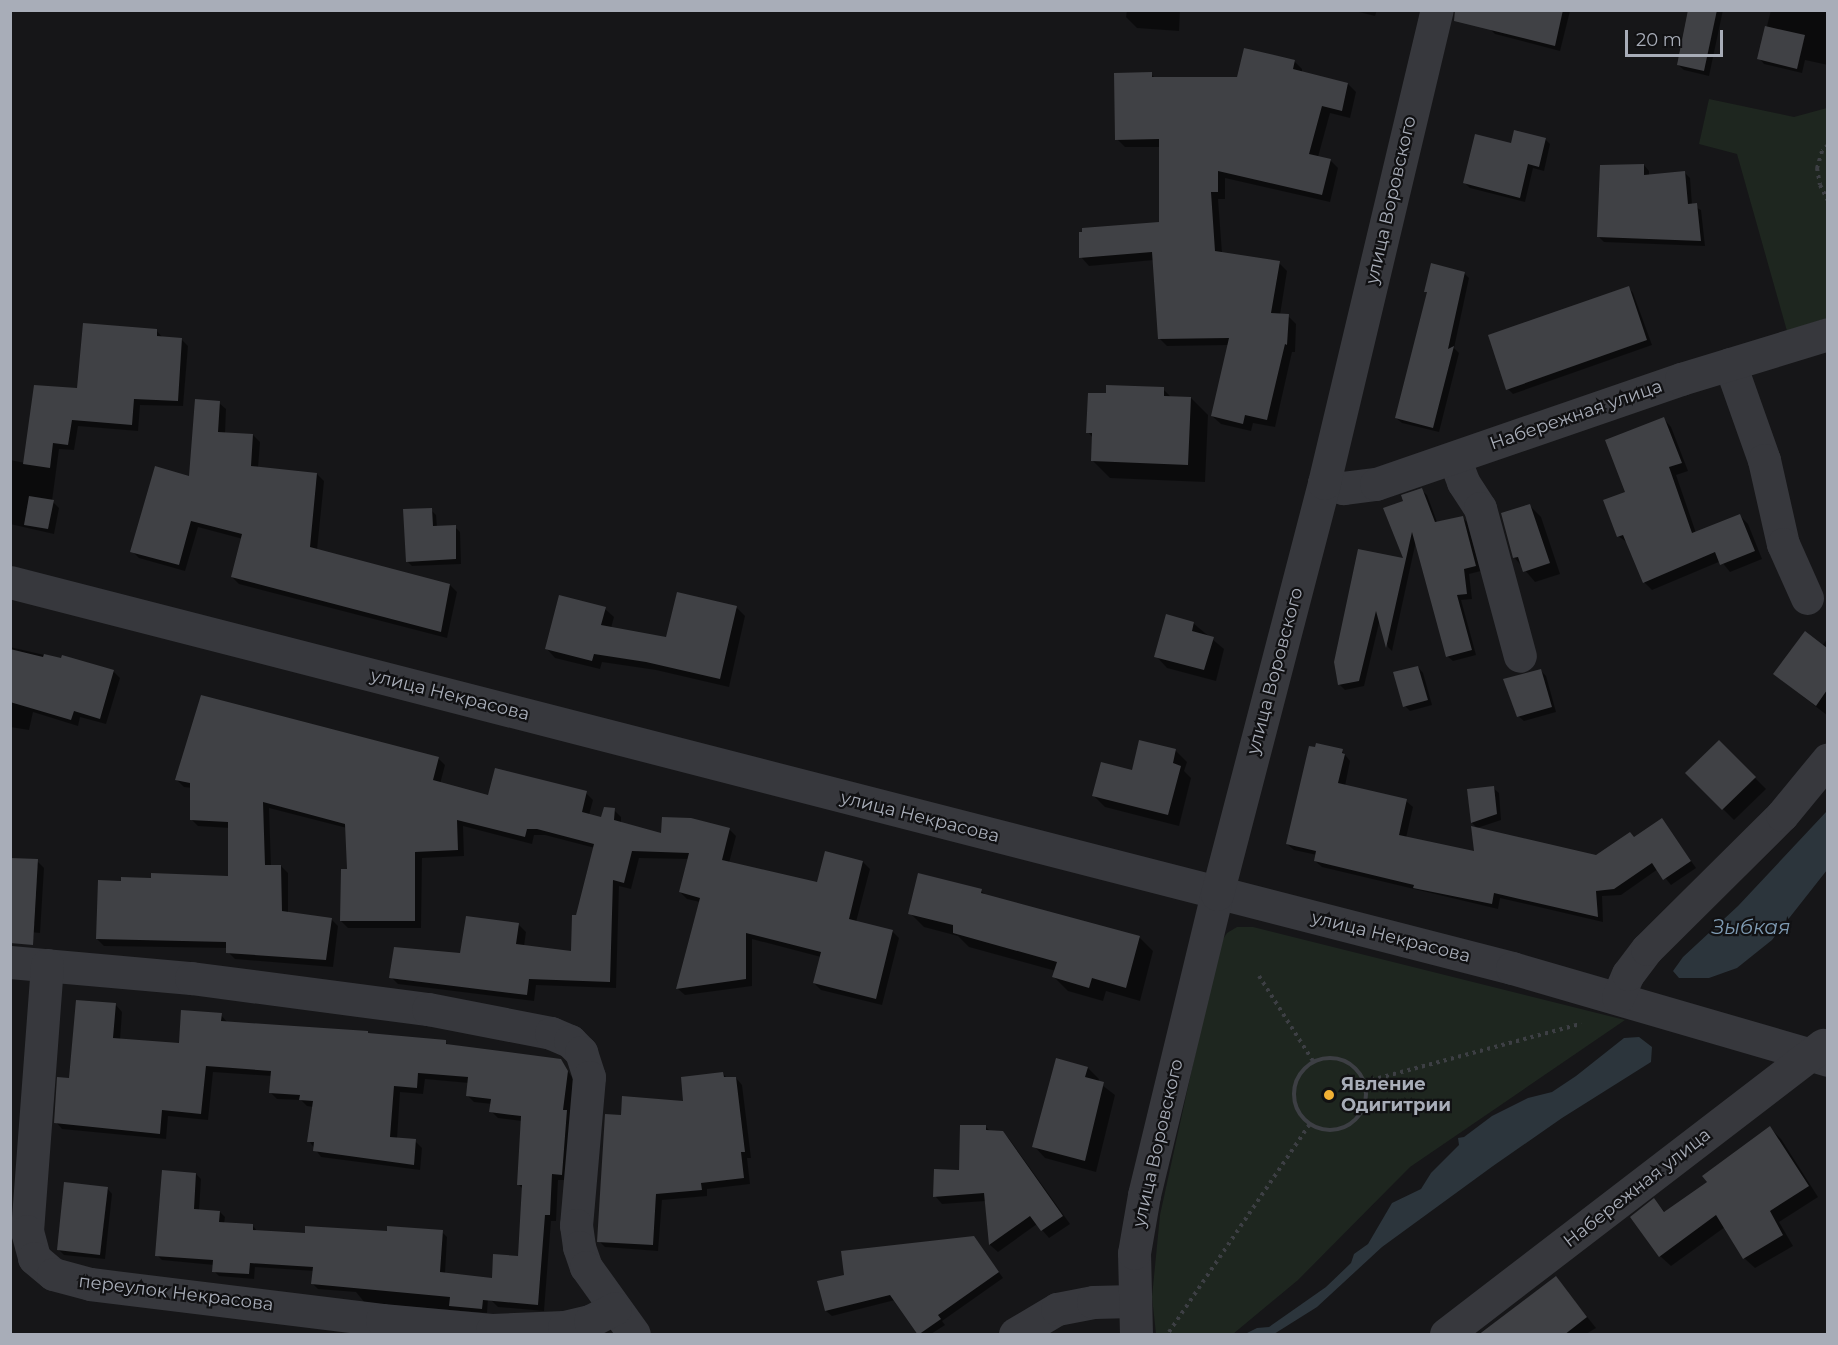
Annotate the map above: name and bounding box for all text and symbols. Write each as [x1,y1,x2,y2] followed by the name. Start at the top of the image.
[1628,18,1726,56] scale bar
[1636,29,1682,51] text: 20 m
[1361,114,1421,286] street label: улица Воровского
[1487,375,1665,455] street label: Набережная улица
[1242,585,1308,757] street label: улица Воровского
[368,665,532,725] street label: улица Некрасова
[838,787,1002,847] street label: улица Некрасова
[1309,907,1473,967] street label: улица Некрасова
[1712,915,1790,939] water label: Зыбкая
[1128,1057,1188,1229] street label: улица Воровского
[1341,1074,1451,1116] place label: Явление Одигитрии
[1322,1088,1336,1102] marker: Явление Одигитрии
[1559,1124,1715,1252] street label: Набережная улица
[77,1270,275,1316] street label: переулок Некрасова

